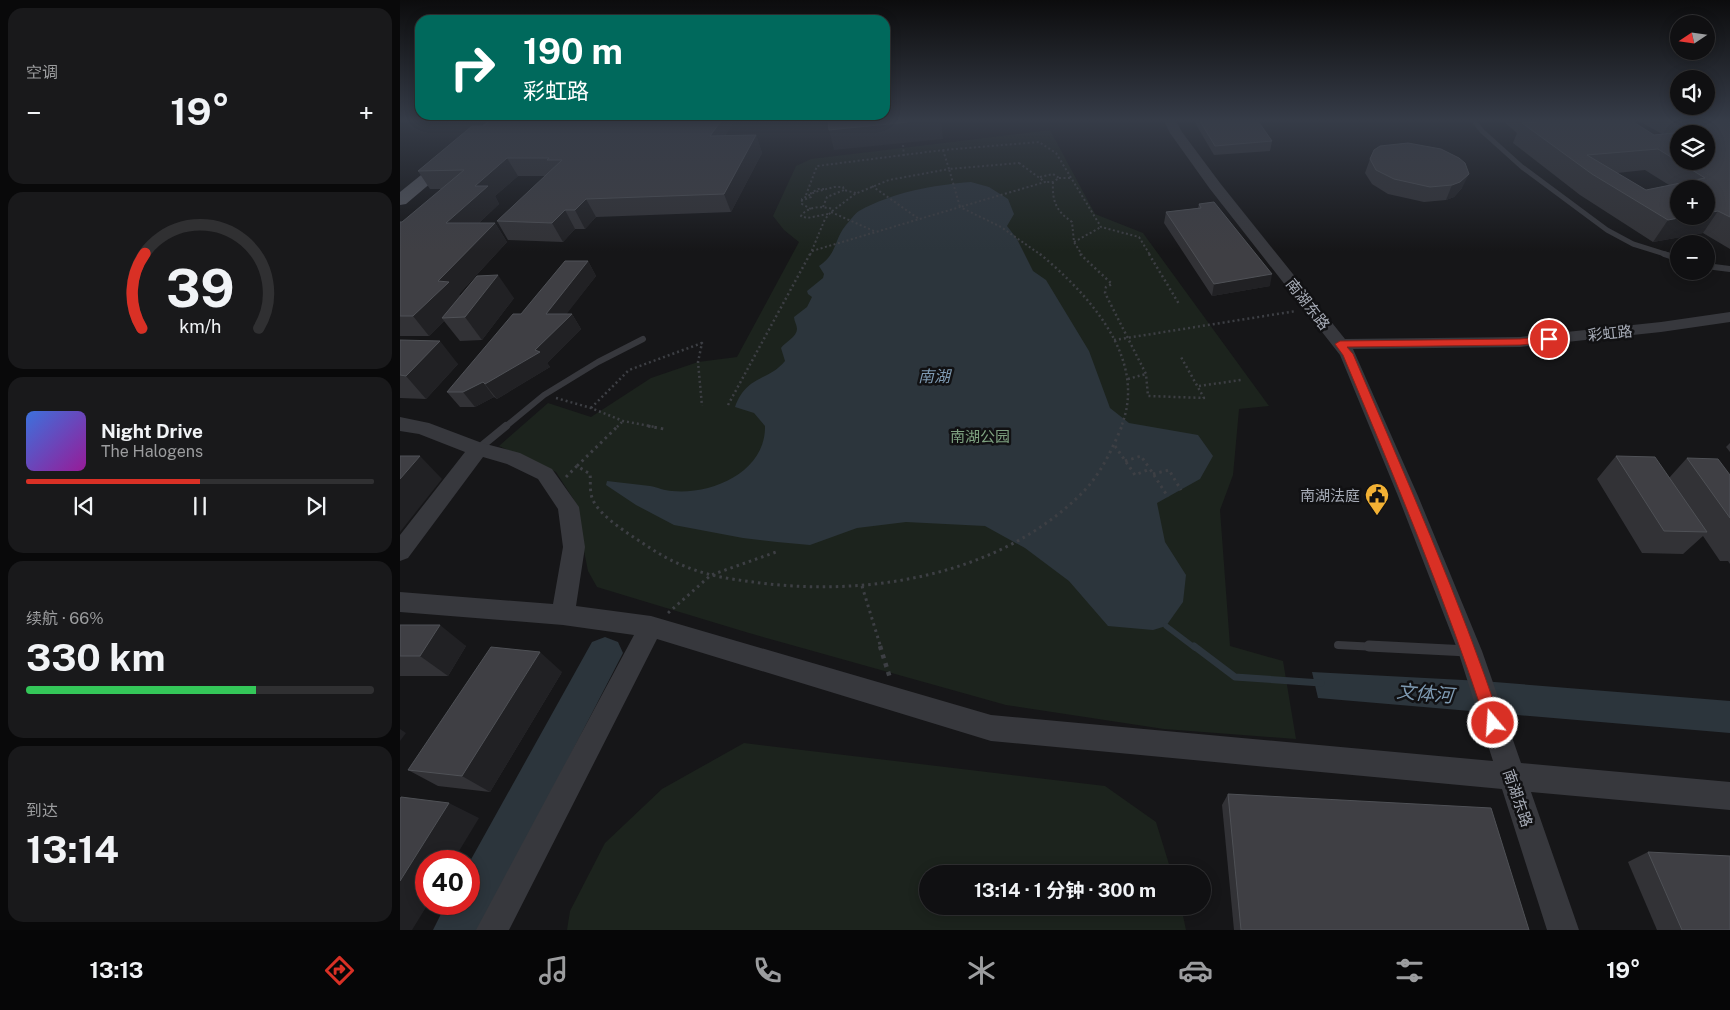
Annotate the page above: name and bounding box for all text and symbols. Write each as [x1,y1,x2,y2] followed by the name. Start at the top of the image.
[1670,15,1715,60] north arrow
[1670,15,1715,280] map controls
[523,31,623,72] text: 190 m
[440,35,505,100] icon: right
[26,63,58,82] text: 空调
[1670,70,1715,115] button: sound
[523,78,589,104] text: 彩虹路
[170,89,230,134] text: 19°
[26,96,42,129] text: −
[358,96,374,129] text: +
[1670,125,1715,170] button: layers
[1670,180,1715,225] button: +
[1670,235,1715,280] button: −
[166,258,234,319] text: 39
[1283,275,1333,333] street label: 南湖东路
[179,316,221,337] text: km/h
[1528,318,1570,360] pin
[1587,322,1633,344] street label: 彩虹路
[1535,325,1563,353] icon: arrive
[918,367,953,386] water label: 南湖
[101,420,203,442] text: Night Drive
[950,428,1010,445] park label: 南湖公园
[101,442,203,461] text: The Halogens
[1364,482,1390,516] public building icon: 南湖法庭
[1300,487,1360,504] place label: 南湖法庭
[70,492,98,520] icon: previous
[186,492,214,520] icon: pause
[302,492,330,520] icon: next
[26,609,104,628] text: 续航 · 66%
[26,635,165,680] text: 330 km
[1396,680,1458,707] water label: 文体河
[1466,696,1518,748] position arrow
[1500,767,1536,829] street label: 南湖东路
[26,801,58,820] text: 到达
[26,827,119,872] text: 13:14
[415,850,480,915] speed limit sign: 40
[974,879,1156,901] text: 13:14 · 1 分钟 · 300 m
[322,953,357,988] icon: directions
[536,953,571,988] icon: music
[750,953,785,988] icon: phone
[964,953,999,988] icon: climate
[1178,953,1213,988] icon: car
[1392,953,1427,988] icon: filters
[89,957,144,983] text: 13:13
[1606,957,1641,983] text: 19°

